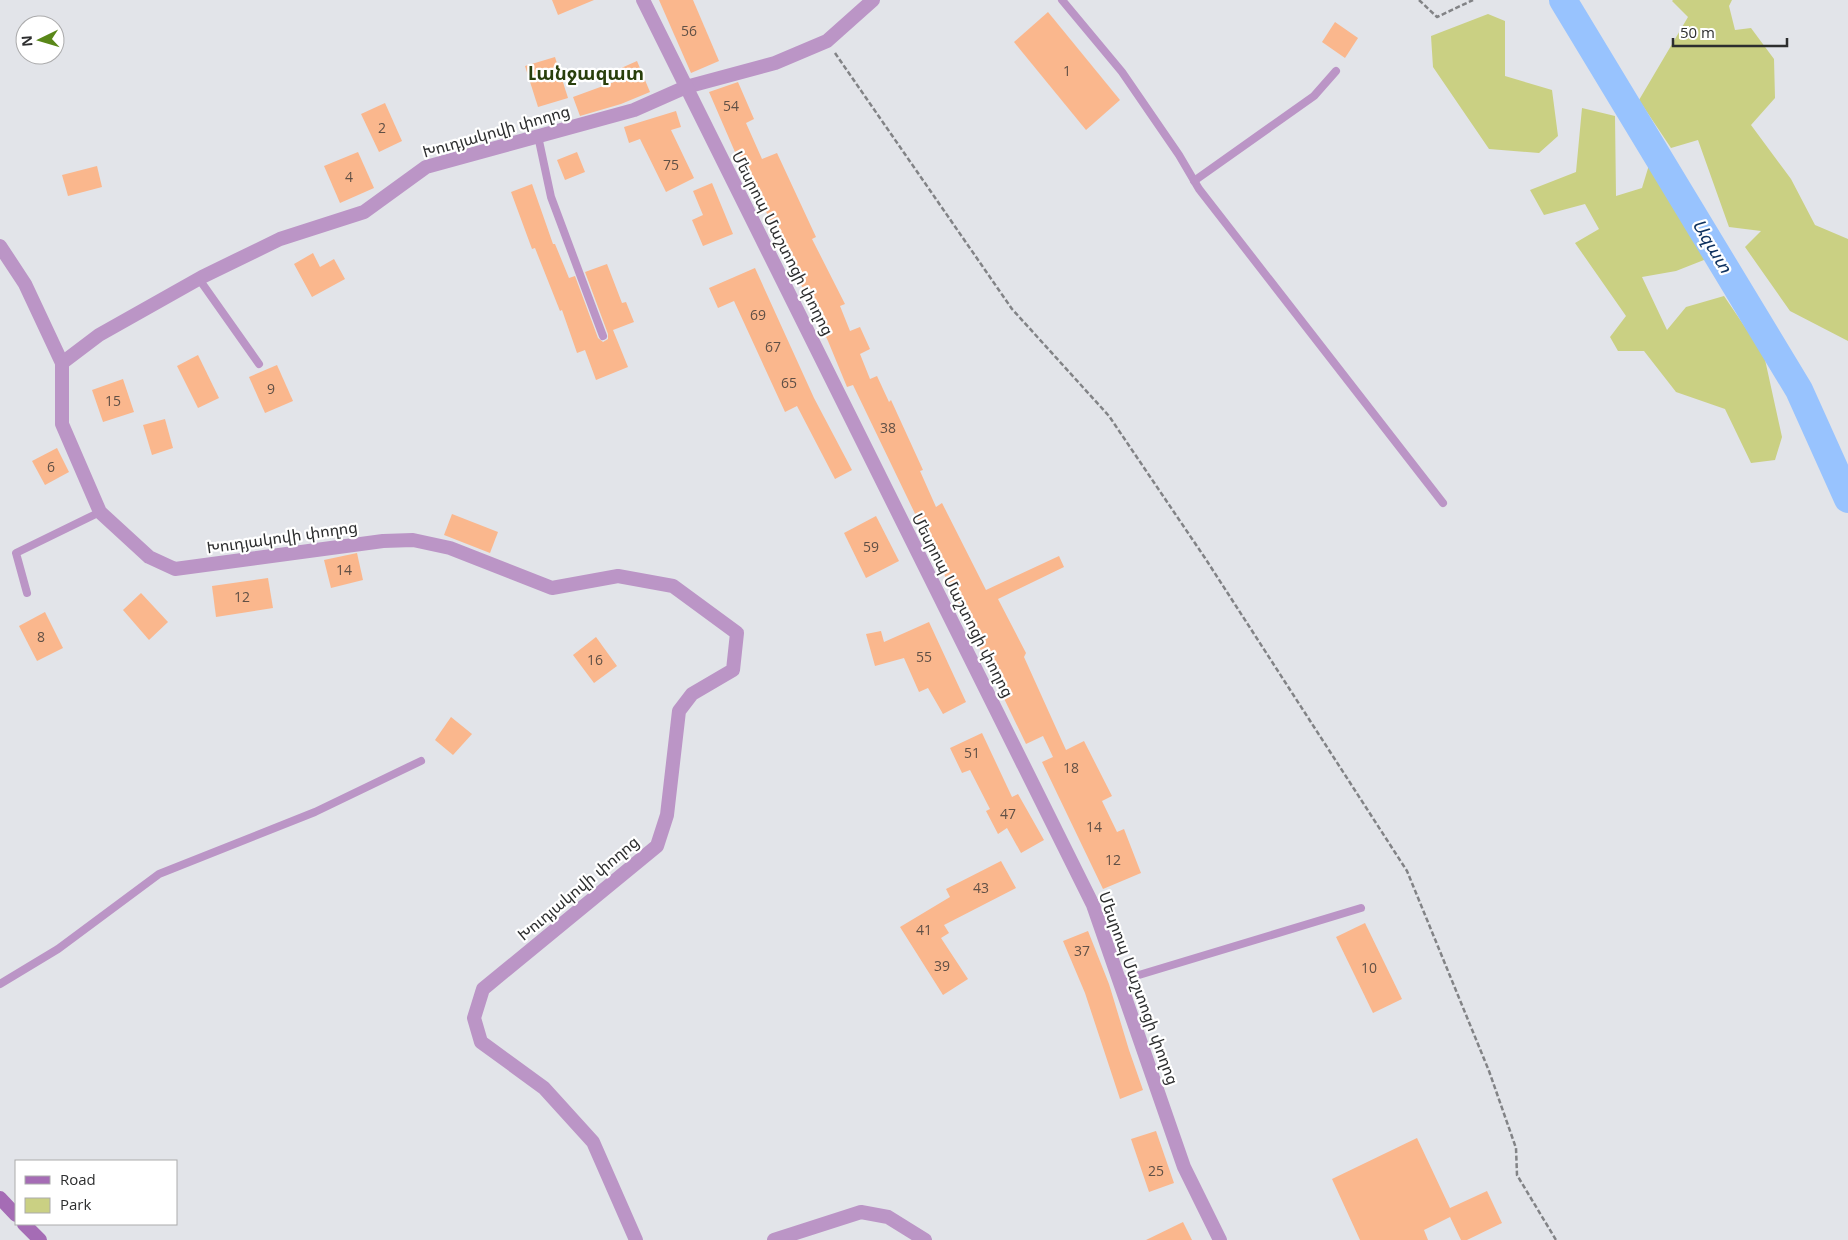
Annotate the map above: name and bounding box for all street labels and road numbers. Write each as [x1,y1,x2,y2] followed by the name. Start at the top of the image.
[420,99,572,163] street label: Խուդյակովի փողոց
[727,147,839,339] street label: Մեսրոպ Մաշտոցի փողոց
[907,509,1019,701] street label: Մեսրոպ Մաշտոցի փողոց
[205,516,359,558] street label: Խուդյակովի փողոց
[513,831,643,945] street label: Խուդյակովի փողոց
[1094,888,1184,1088] street label: Մեսրոպ Մաշտոցի փողոց

